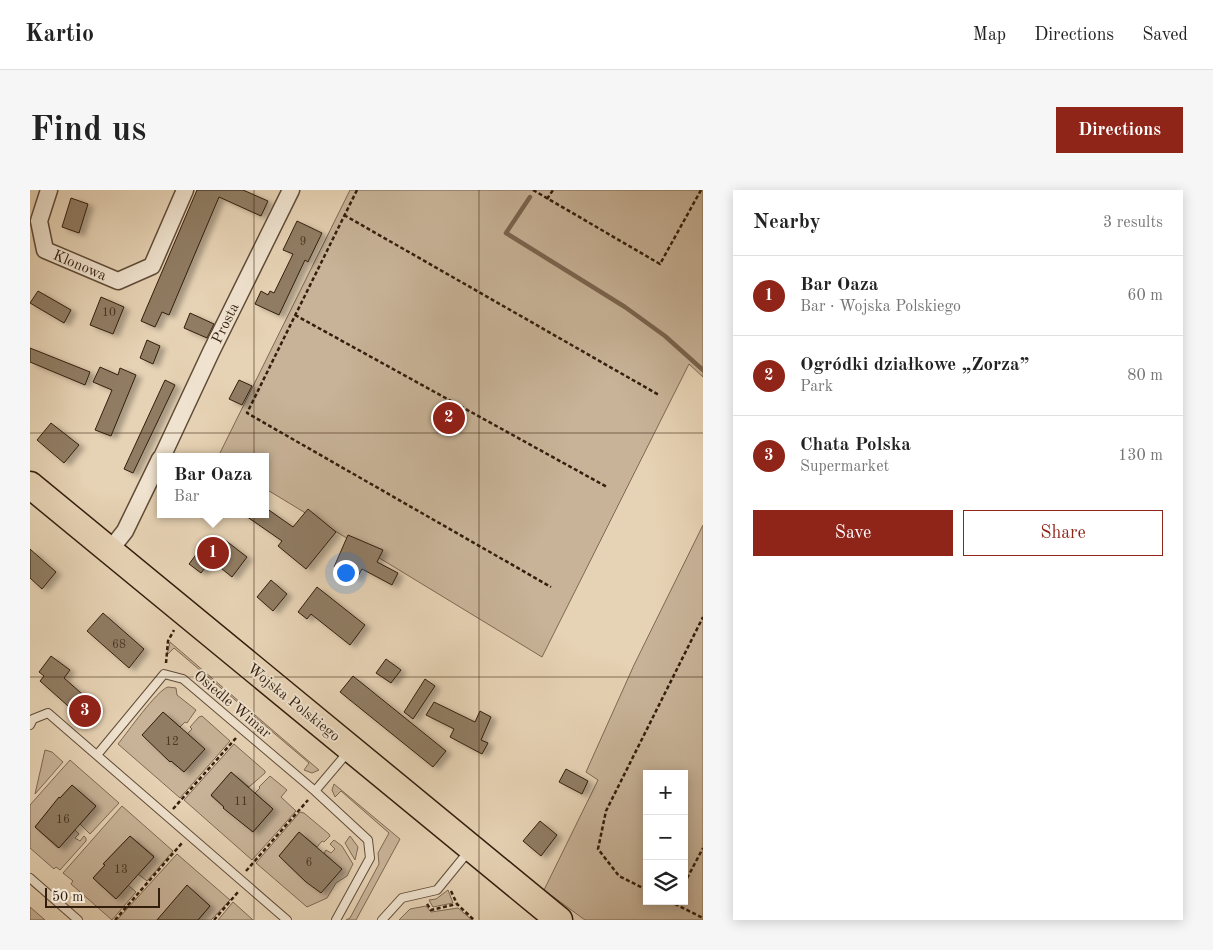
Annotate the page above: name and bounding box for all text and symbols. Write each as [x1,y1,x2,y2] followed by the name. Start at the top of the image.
[25,23,94,47] text: Kartio
[973,26,1006,44] text: Map
[1034,26,1114,44] text: Directions
[1142,26,1188,44] text: Saved
[1056,107,1183,153] button: Directions
[30,113,146,148] text: Find us
[753,212,821,233] text: Nearby
[1103,215,1163,231] text: 3 results
[300,236,306,248] house number: 9
[50,248,109,285] street label: Klonowa
[800,276,878,295] text: Bar Oaza
[764,288,774,304] text: 1
[1127,288,1163,304] text: 60 m
[800,299,961,315] text: Bar · Wojska Polskiego
[210,301,243,346] street label: Prosta
[102,307,116,319] house number: 10
[800,356,1029,375] text: Ogródki działkowe „Zorza”
[764,368,774,384] text: 2
[1127,368,1163,384] text: 80 m
[800,379,833,395] text: Park
[433,399,465,437] pin: 2
[800,436,911,455] text: Chata Polska
[764,448,774,464] text: 3
[1118,448,1163,464] text: 130 m
[157,453,269,518] popup
[800,459,889,475] text: Supermarket
[174,466,252,485] text: Bar Oaza
[174,489,199,505] text: Bar
[753,510,953,556] button: Save
[963,510,1163,556] button: Share
[197,534,229,572] pin: 1
[333,560,359,586] your location
[112,639,126,651] house number: 68
[244,661,342,745] street label: Wojska Polskiego
[191,669,274,742] street label: Osiedle Wimar
[69,692,101,730] pin: 3
[165,736,179,748] house number: 12
[643,770,688,905] map controls
[643,770,688,815] button: +
[234,796,248,808] house number: 11
[56,814,70,826] house number: 16
[643,815,688,860] button: −
[306,857,313,869] house number: 6
[643,860,688,905] button: layers
[114,864,128,876] house number: 13
[45,885,160,908] scale bar
[52,890,83,904] text: 50 m

